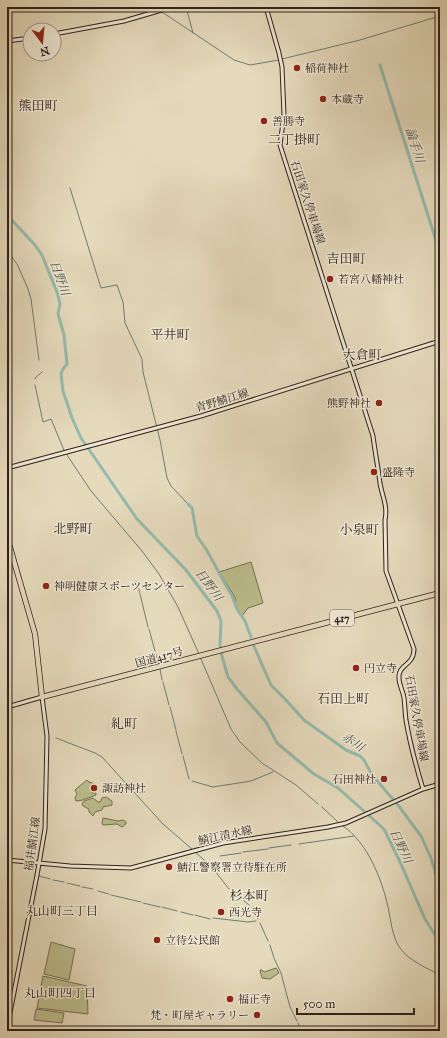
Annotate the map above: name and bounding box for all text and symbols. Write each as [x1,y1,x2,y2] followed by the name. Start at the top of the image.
[22,22,62,62] north arrow
[38,44,51,59] text: N
[305,62,349,75] place label: 稲荷神社
[292,63,302,73] marker: 稲荷神社
[331,93,364,106] place label: 本蔵寺
[318,94,328,104] marker: 本蔵寺
[18,98,58,114] district label: 熊田町
[272,115,305,128] place label: 善勝寺
[259,116,269,126] marker: 善勝寺
[403,126,428,166] water label: 論手川
[268,132,320,148] district label: 二丁掛町
[288,158,327,246] street label: 石田家久停車場線
[326,251,366,267] district label: 吉田町
[47,259,73,299] water label: 日野川
[338,273,404,286] place label: 若宮八幡神社
[325,274,335,284] marker: 若宮八幡神社
[150,327,190,343] district label: 平井町
[342,347,382,363] district label: 大倉町
[194,386,250,415] street label: 青野鯖江線
[327,397,371,410] place label: 熊野神社
[374,398,384,408] marker: 熊野神社
[382,466,415,479] place label: 盛隆寺
[369,467,379,477] marker: 盛隆寺
[53,521,93,537] district label: 北野町
[339,522,379,538] district label: 小泉町
[193,566,227,605] water label: 日野川
[54,580,185,593] place label: 神明健康スポーツセンター
[41,581,51,591] marker: 神明健康スポーツセンター
[330,610,354,626] road number: 417
[134,645,185,670] street label: 国道417号
[364,662,397,675] place label: 円立寺
[351,663,361,673] marker: 円立寺
[402,674,431,763] street label: 石田家久停車場線
[317,691,369,707] district label: 石田上町
[111,716,137,732] district label: 糺町
[339,729,369,756] water label: 赤川
[332,773,376,786] place label: 石田神社
[379,774,389,784] marker: 石田神社
[102,782,146,795] place label: 諏訪神社
[89,783,99,793] marker: 諏訪神社
[22,816,43,872] street label: 福井鯖江線
[197,823,253,848] street label: 鯖江清水線
[387,827,416,867] water label: 日野川
[177,861,287,874] place label: 鯖江警察署立待駐在所
[164,862,174,872] marker: 鯖江警察署立待駐在所
[229,888,269,904] district label: 杉本町
[26,904,98,918] district label: 丸山町三丁目
[229,906,262,919] place label: 西光寺
[216,907,226,917] marker: 西光寺
[165,934,220,947] place label: 立待公民館
[152,935,162,945] marker: 立待公民館
[24,986,96,1000] district label: 丸山町四丁目
[297,990,414,1016] scale bar
[238,993,271,1006] place label: 福正寺
[225,994,235,1004] marker: 福正寺
[303,997,335,1011] text: 500 m
[150,1009,249,1022] place label: 梵・町屋ギャラリー
[252,1010,262,1020] marker: 梵・町屋ギャラリー

